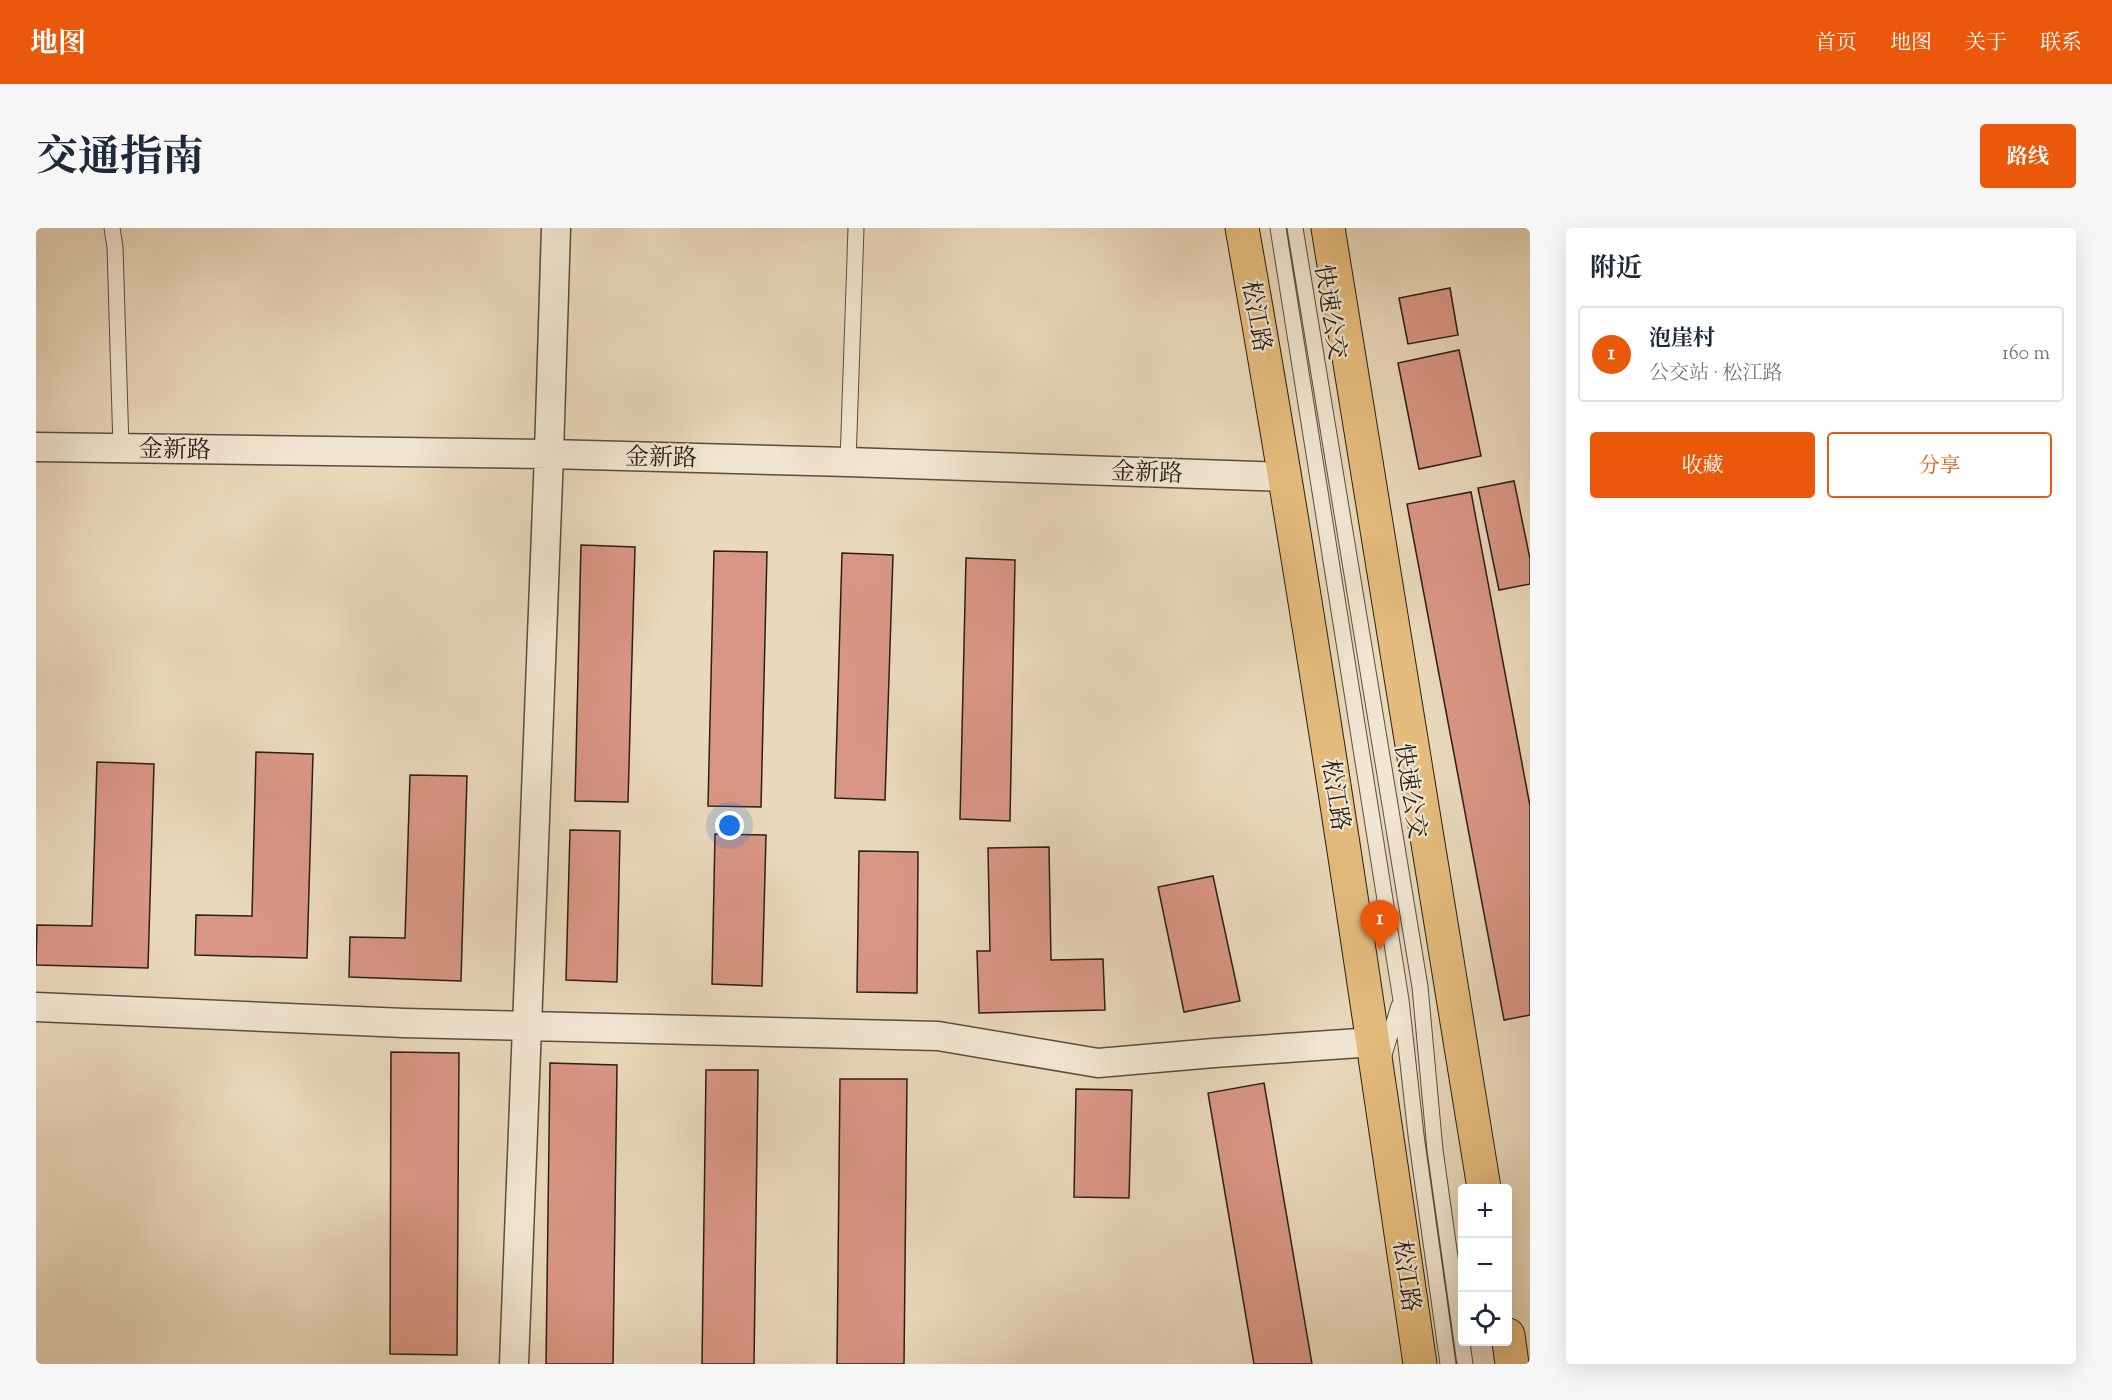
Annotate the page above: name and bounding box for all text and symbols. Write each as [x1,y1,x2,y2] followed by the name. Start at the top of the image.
[30,25,86,65] text: 地图
[1815,29,1857,59] text: 首页
[1890,29,1932,59] text: 地图
[1965,29,2007,59] text: 关于
[2040,29,2082,59] text: 联系
[1980,124,2076,188] button: 路线
[36,130,204,190] text: 交通指南
[1590,251,1642,288] text: 附近
[1305,262,1353,362] street label: 快速公交
[1232,278,1278,355] street label: 松江路
[1649,324,1715,356] text: 泡崖村
[1608,340,1615,369] text: 1
[2002,340,2050,369] text: 160 m
[1649,360,1783,389] text: 公交站 · 松江路
[1590,432,1815,498] button: 收藏
[1827,432,2052,498] button: 分享
[139,433,211,469] street label: 金新路
[625,441,697,477] street label: 金新路
[1110,456,1184,492] street label: 金新路
[1385,741,1433,841] street label: 快速公交
[1312,757,1356,834] street label: 松江路
[715,811,744,840] your location
[1360,900,1400,950] pin: 1
[1458,1184,1512,1346] map controls
[1458,1184,1512,1238] button: +
[1383,1238,1427,1314] street label: 松江路
[1458,1238,1512,1292] button: −
[1458,1292,1512,1346] button: locate

